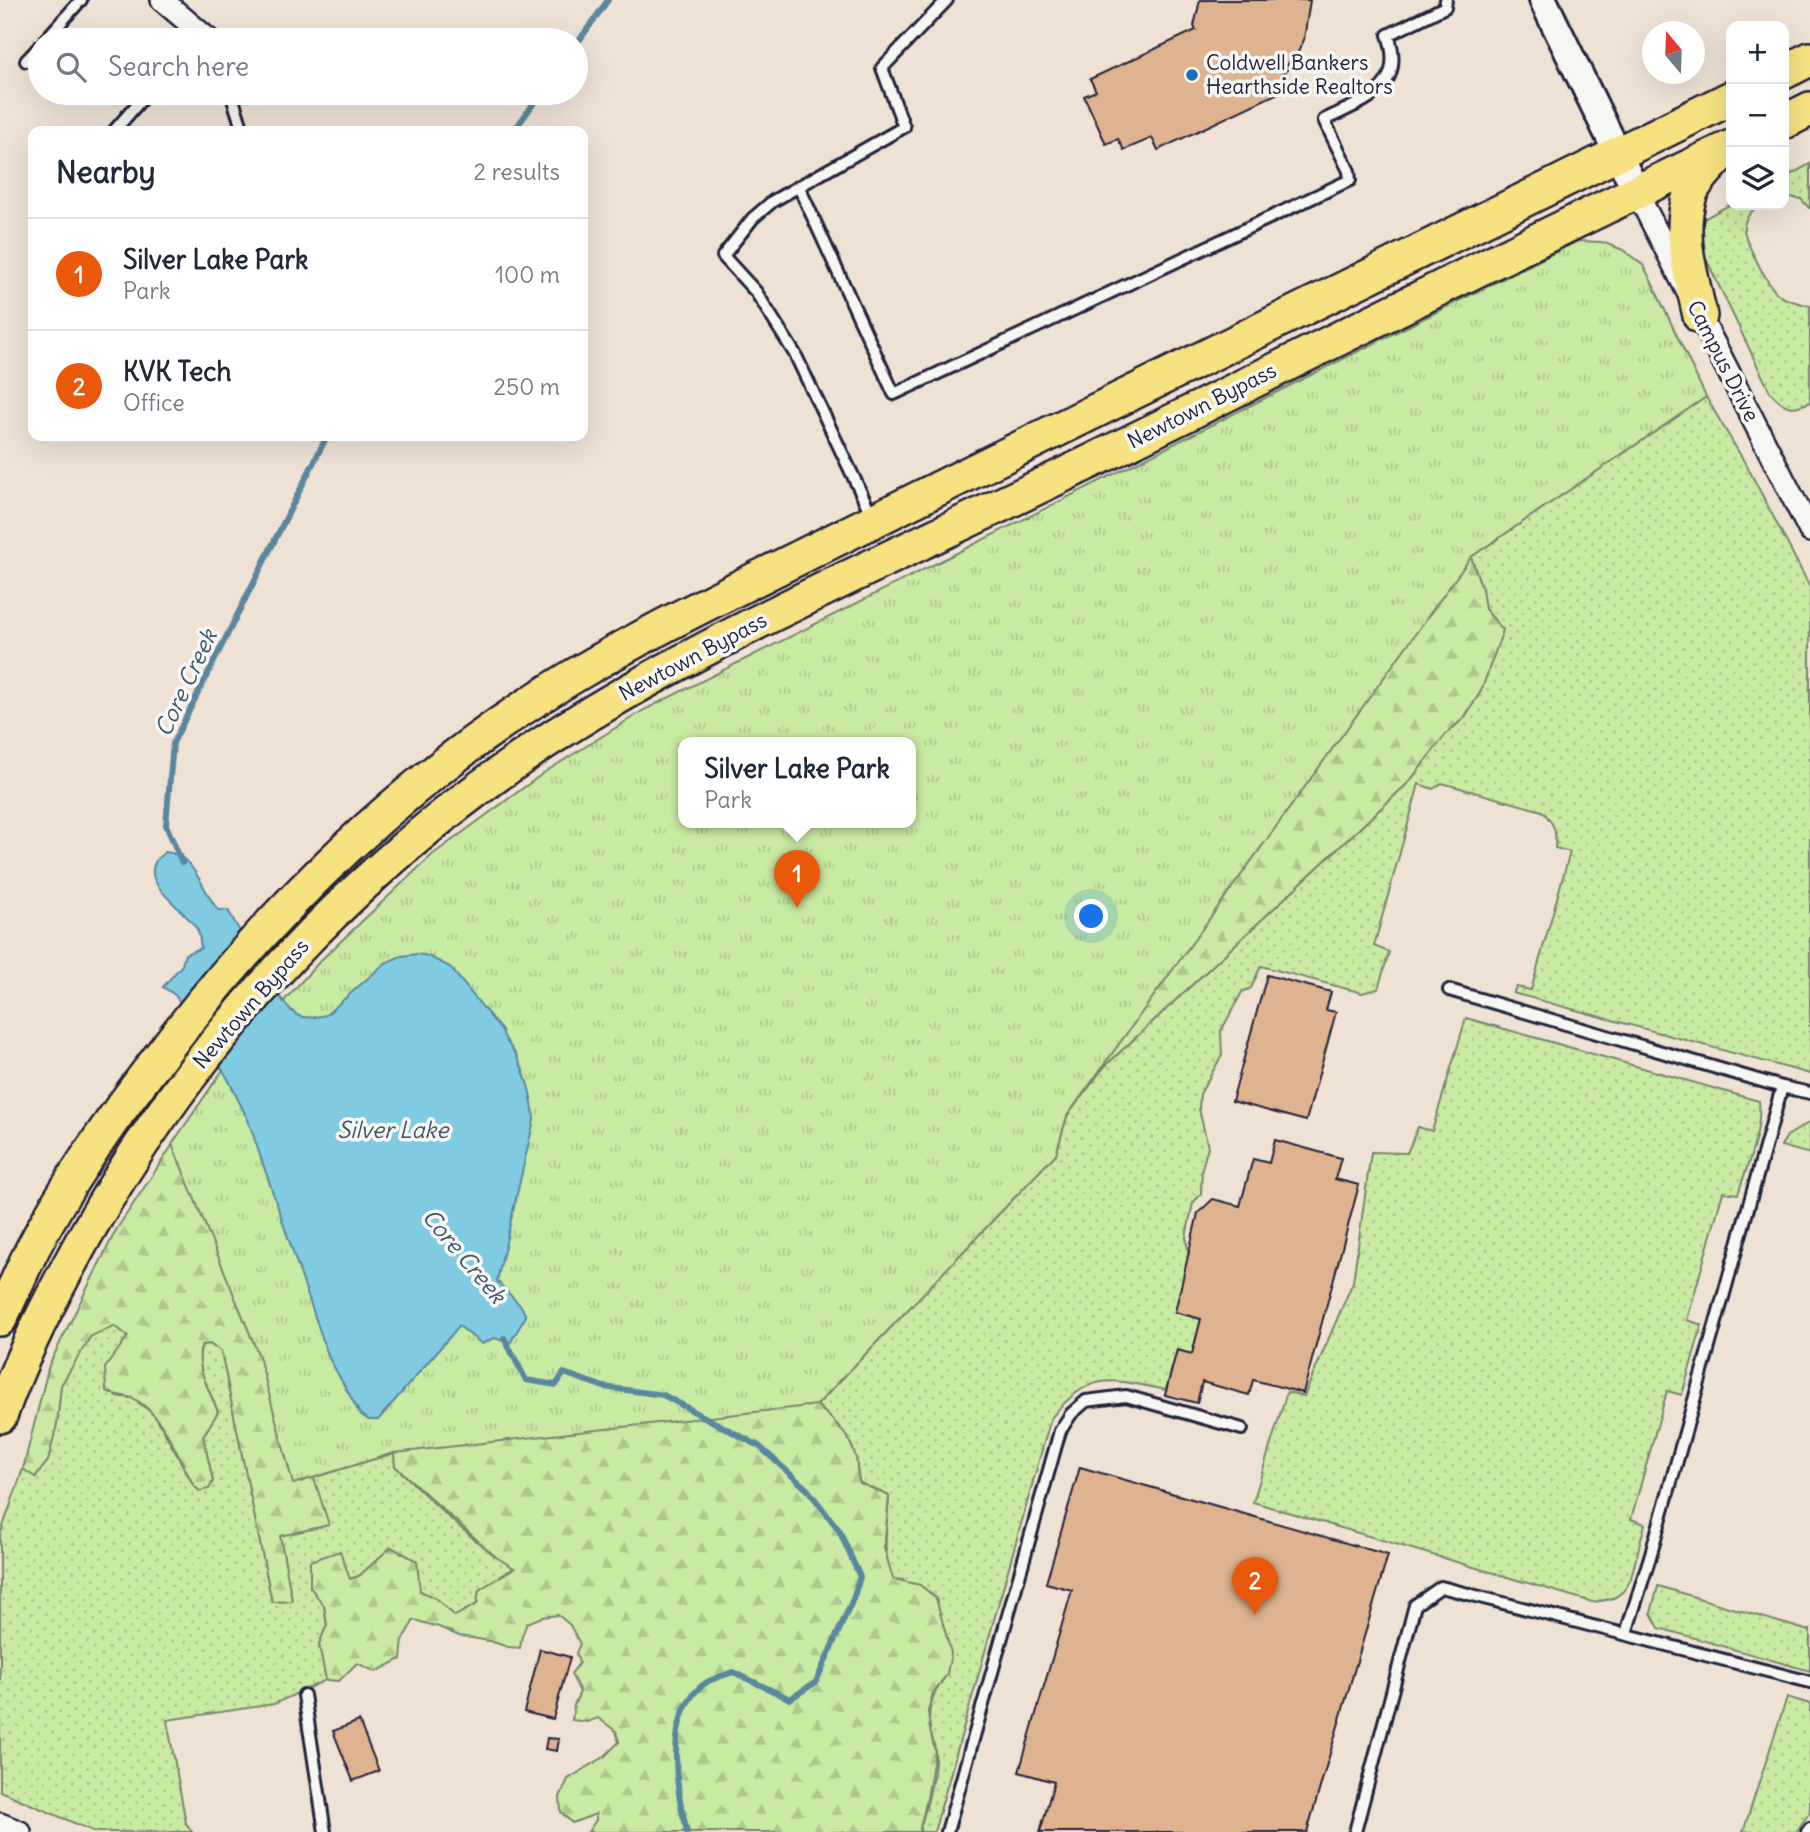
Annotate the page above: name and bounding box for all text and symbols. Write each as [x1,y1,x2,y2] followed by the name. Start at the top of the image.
[1642,21,1705,84] north arrow
[1726,21,1789,210] map controls
[1726,21,1789,84] button: +
[28,28,588,105] search box
[52,48,90,86] icon: search
[1206,49,1393,100] place label: Coldwell Bankers Hearthside Realtors
[108,50,249,83] text: Search here
[1184,67,1200,83] marker: Coldwell Bankers Hearthside Realtors
[1726,84,1789,147] button: −
[1726,147,1789,210] button: layers
[56,153,156,191] text: Nearby
[474,157,560,186] text: 2 results
[123,243,308,276] text: Silver Lake Park
[74,260,84,289] text: 1
[495,260,560,289] text: 100 m
[123,276,171,305] text: Park
[1681,296,1766,426] street label: Campus Drive
[123,355,232,388] text: KVK Tech
[1123,356,1281,455] street label: Newtown Bypass
[73,372,85,401] text: 2
[493,372,560,401] text: 250 m
[123,388,185,417] text: Office
[614,606,771,707] street label: Newtown Bypass
[148,624,223,741] water label: Core Creek
[678,737,916,828] popup
[704,752,890,785] text: Silver Lake Park
[704,785,752,814] text: Park
[774,850,820,908] pin: 1
[1074,899,1108,933] your location
[187,933,314,1074] street label: Newtown Bypass
[338,1115,450,1144] water label: Silver Lake
[416,1202,513,1310] water label: Core Creek
[1232,1557,1278,1615] pin: 2

